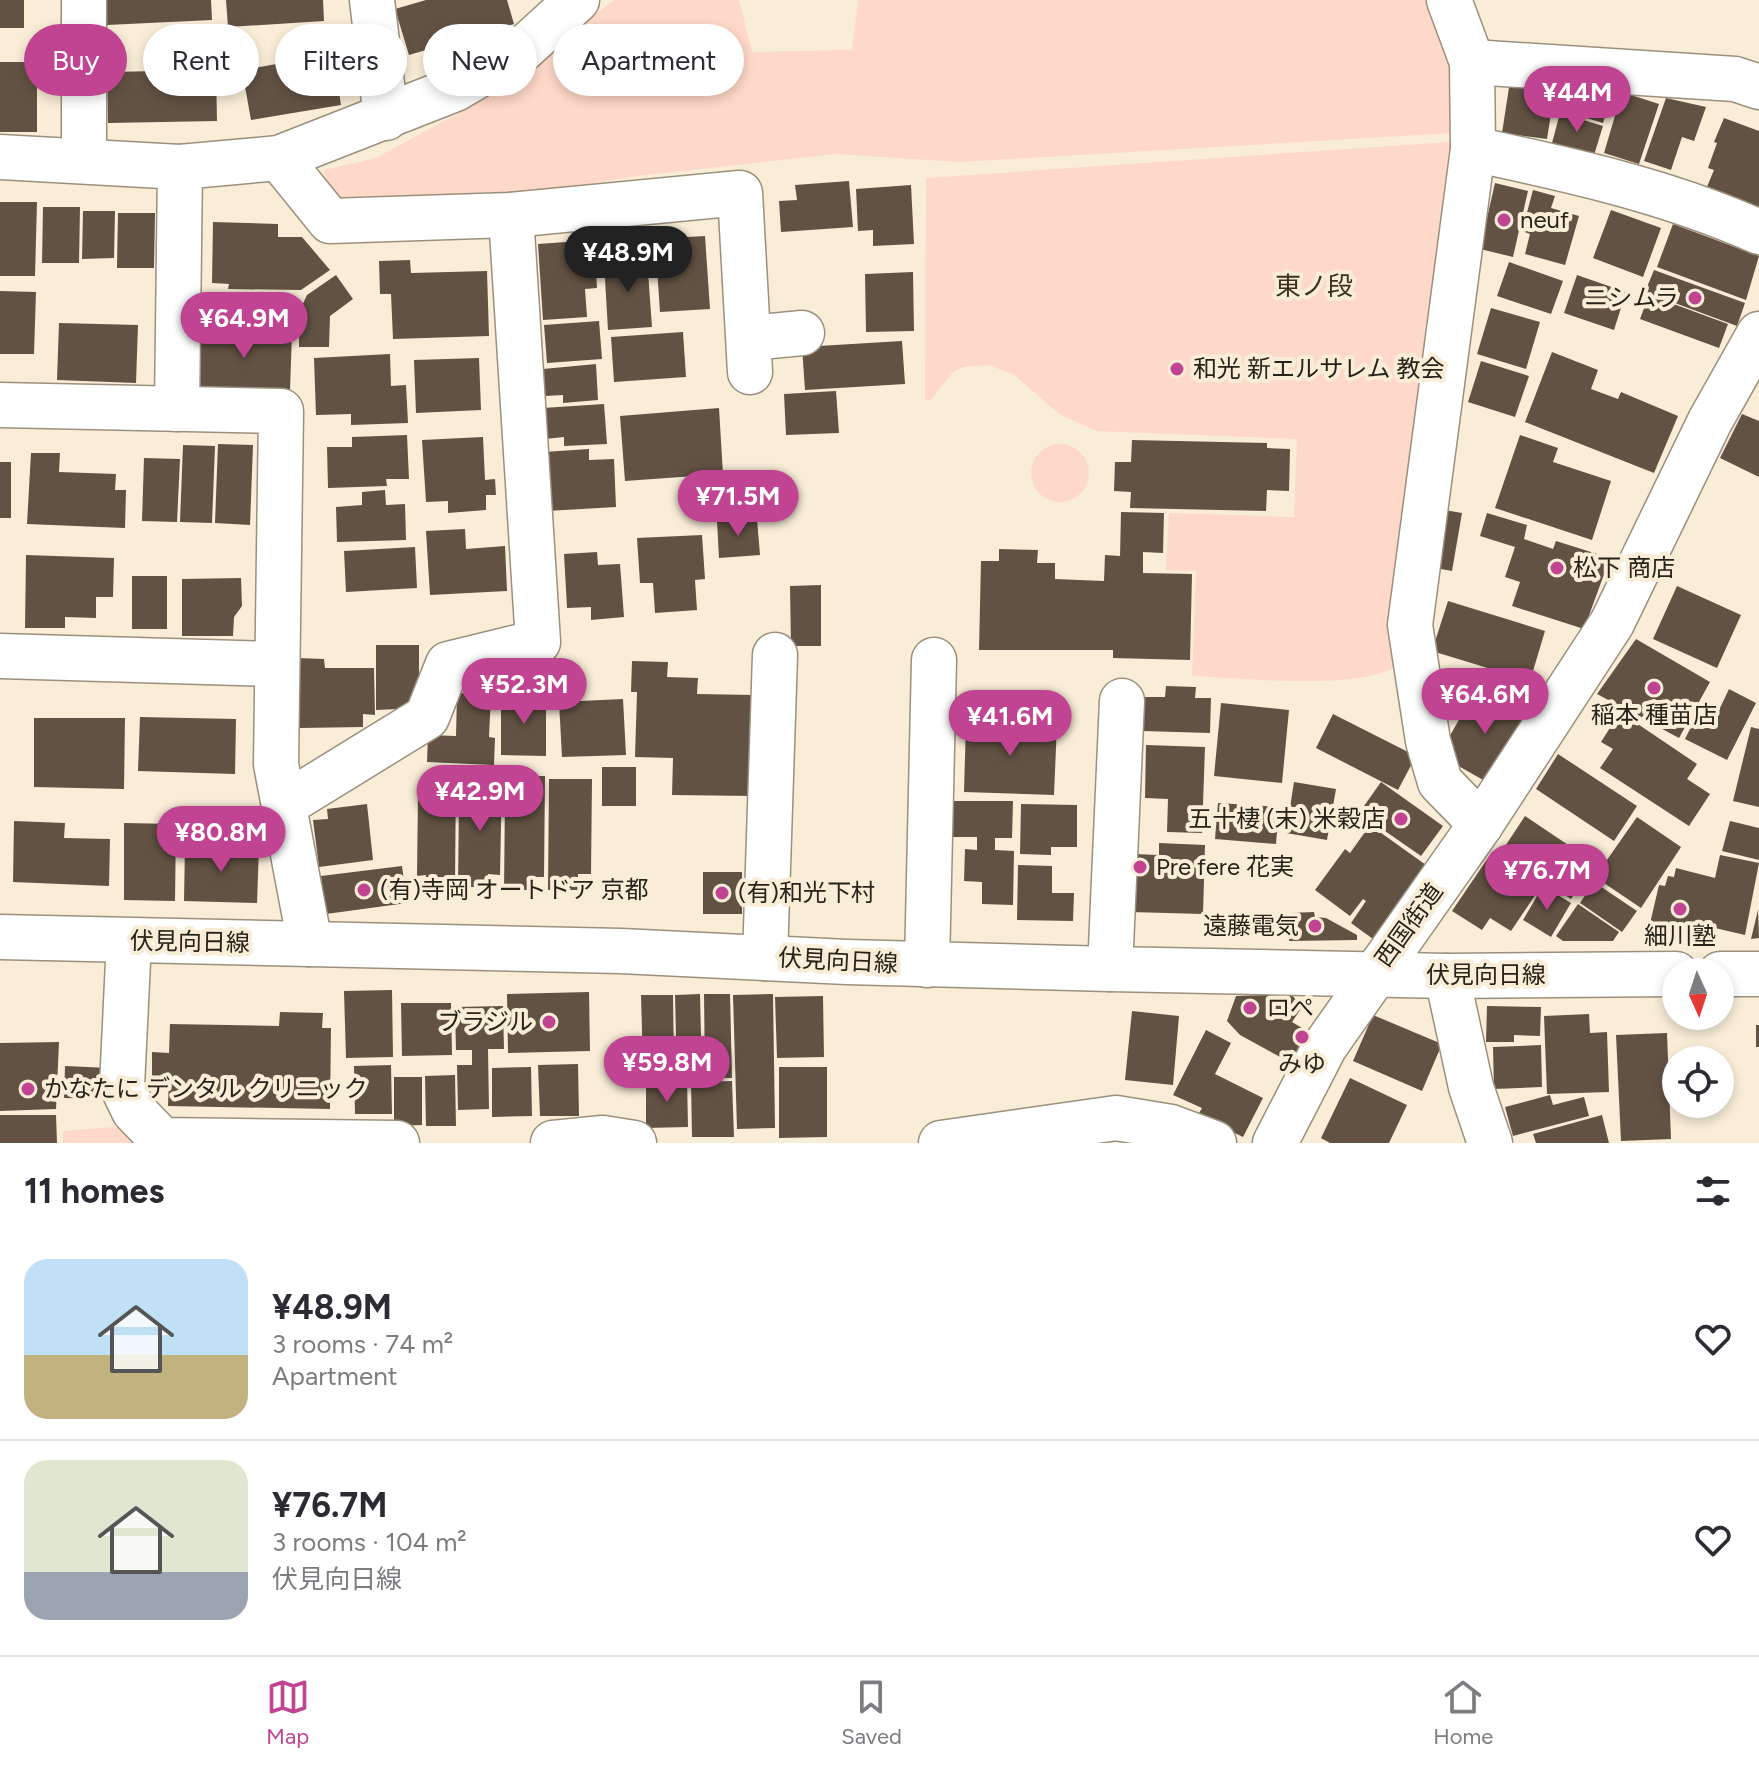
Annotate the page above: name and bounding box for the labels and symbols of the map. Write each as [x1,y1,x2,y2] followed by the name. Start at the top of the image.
[1530,66,1624,134] pin: ¥44M
[1520,205,1569,234] place label: neuf
[1495,211,1513,229] marker: neuf
[563,226,693,294] pin: ¥48.9M
[1275,270,1353,302] district label: 東ノ段
[1584,283,1679,312] place label: ニシムラ
[1686,289,1704,307] marker: ニシムラ
[179,292,309,360] pin: ¥64.9M
[1193,354,1444,383] place label: 和光 新エルサレム 教会
[1168,360,1186,378] marker: 和光 新エルサレム 教会
[673,470,803,538] pin: ¥71.5M
[1573,553,1675,582] place label: 松下 商店
[1548,559,1566,577] marker: 松下 商店
[459,658,589,726] pin: ¥52.3M
[1420,668,1550,736] pin: ¥64.6M
[1645,679,1663,697] marker: 稲本 種苗店
[945,690,1075,758] pin: ¥41.6M
[1591,700,1717,729] place label: 稲本 種苗店
[415,765,545,833] pin: ¥42.9M
[1188,804,1385,833] place label: 五十棲 (末) 米穀店
[156,806,286,874] pin: ¥80.8M
[1392,810,1410,828] marker: 五十棲 (末) 米穀店
[1482,844,1612,912] pin: ¥76.7M
[1156,852,1294,881] place label: Pre fere 花実
[1131,858,1149,876] marker: Pre fere 花実
[380,875,649,904] place label: (有)寺岡 オートドア 京都
[1369,877,1449,972] street label: 西国街道
[738,878,875,907] place label: (有)和光下村
[355,881,373,899] marker: (有)寺岡 オートドア 京都
[713,884,731,902] marker: (有)和光下村
[1671,900,1689,918] marker: 細川塾
[1203,911,1299,940] place label: 遠藤電気
[1306,917,1324,935] marker: 遠藤電気
[1644,921,1716,950] place label: 細川塾
[130,926,250,957] street label: 伏見向日線
[777,943,899,978] street label: 伏見向日線
[1662,958,1734,1030] north arrow
[1426,960,1546,989] street label: 伏見向日線
[1266,993,1314,1022] place label: ロぺ
[1241,999,1259,1017] marker: ロぺ
[437,1007,533,1036] place label: ブラジル
[540,1013,558,1031] marker: ブラジル
[1293,1028,1311,1046] marker: みゆ
[602,1036,732,1104] pin: ¥59.8M
[1278,1049,1326,1078] place label: みゆ
[44,1074,368,1103] place label: かなたに デンタル クリニック
[19,1080,37,1098] marker: かなたに デンタル クリニック

